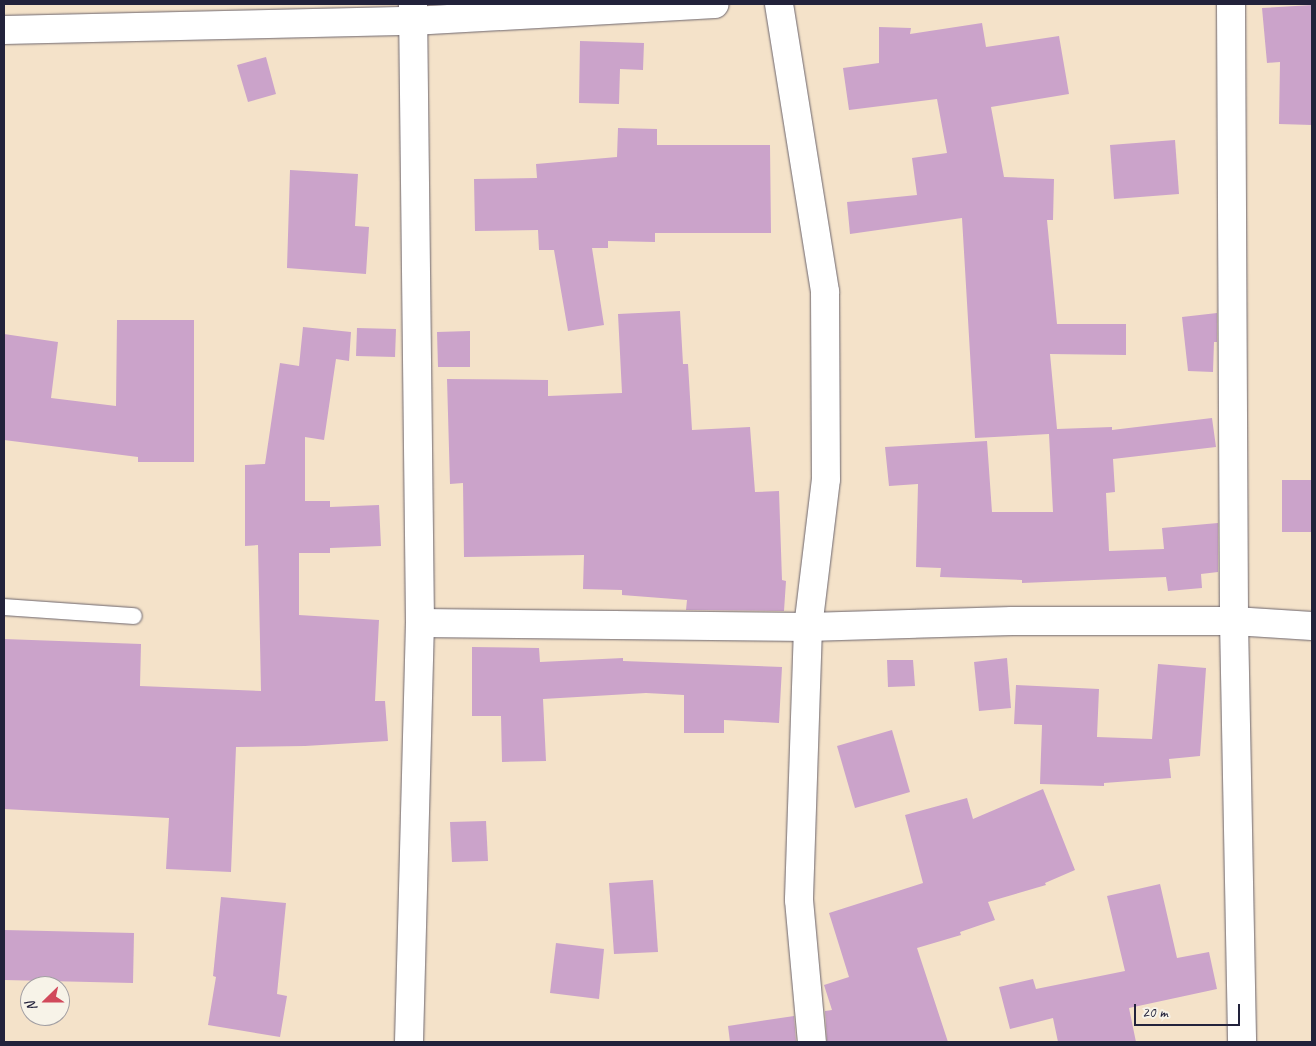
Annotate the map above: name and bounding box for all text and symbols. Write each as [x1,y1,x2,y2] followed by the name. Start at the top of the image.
[20,976,70,1026] north arrow
[1136,994,1242,1026] scale bar
[22,999,41,1014] text: N
[1142,1003,1168,1022] text: 20 m

